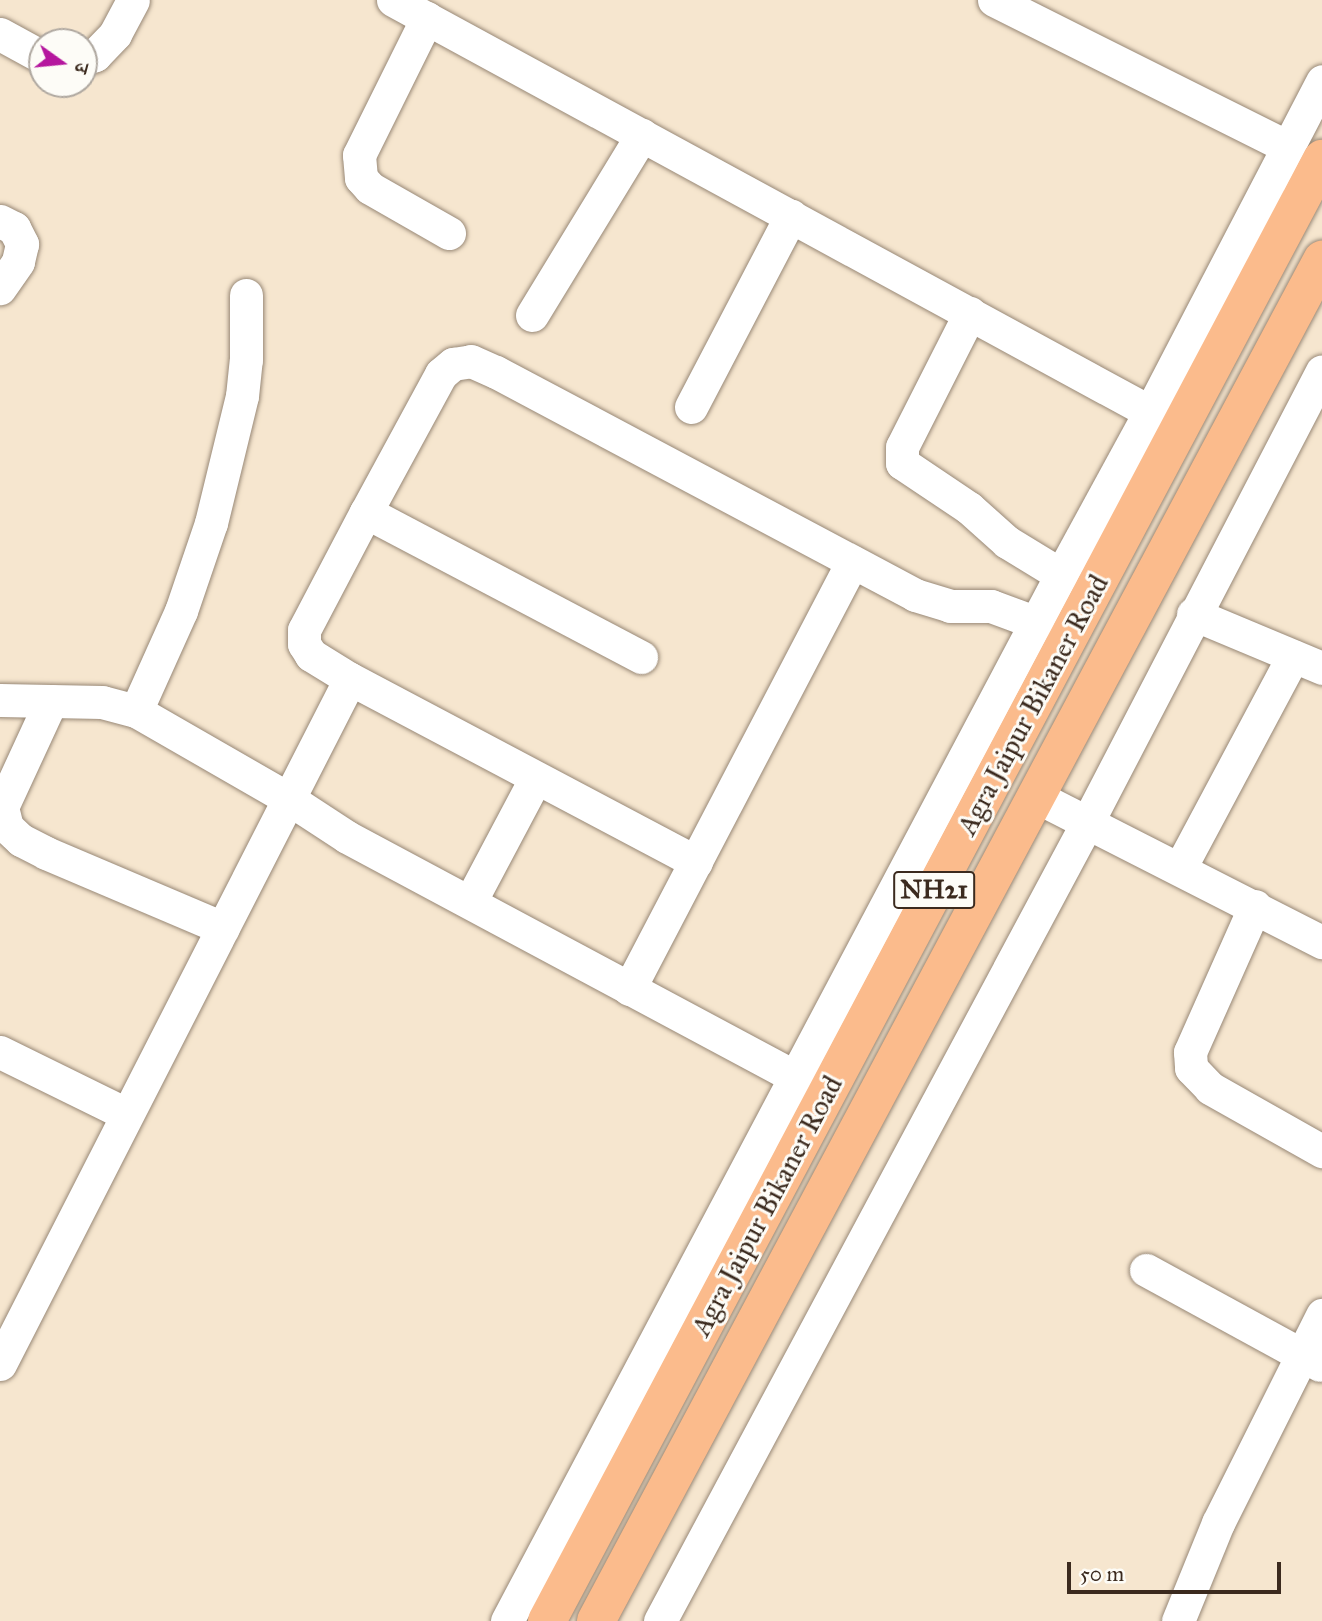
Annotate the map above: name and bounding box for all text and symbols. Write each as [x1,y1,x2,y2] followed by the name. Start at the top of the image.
[28,28,98,98] north arrow
[69,60,94,76] text: उ
[950,569,1116,841] street label: Agra Jaipur Bikaner Road
[892,868,976,912] road number: NH21
[684,1070,850,1342] street label: Agra Jaipur Bikaner Road
[1070,1548,1284,1592] scale bar
[1080,1561,1124,1587] text: 50 m

